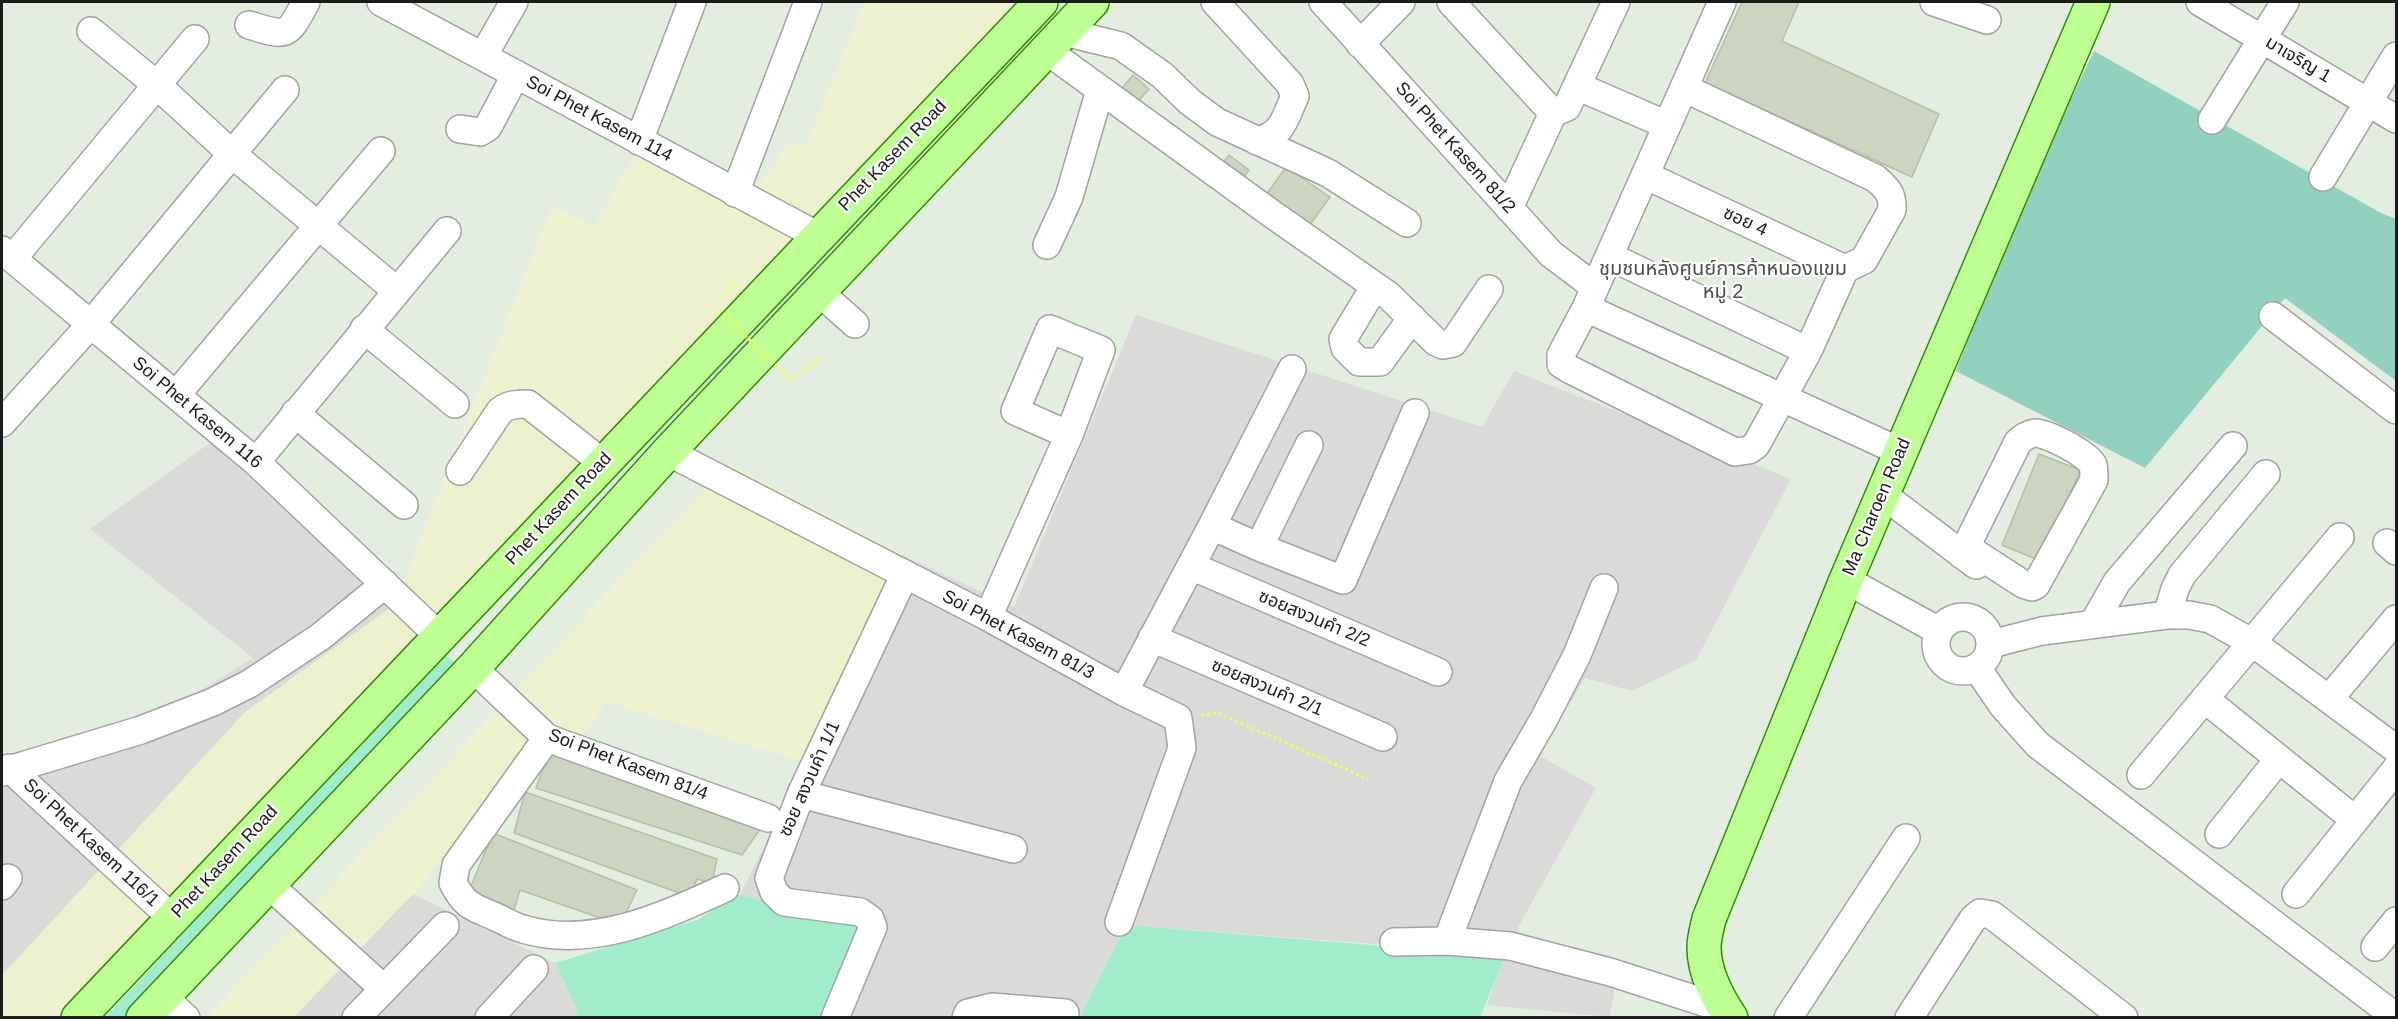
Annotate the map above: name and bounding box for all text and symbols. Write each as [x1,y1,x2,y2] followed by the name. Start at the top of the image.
[2261,32,2335,88] street label: มาเจริญ 1
[522,71,676,167] street label: Soi Phet Kasem 114
[1390,78,1520,218] street label: Soi Phet Kasem 81/2
[834,96,952,216] street label: Phet Kasem Road
[1720,202,1770,242] street label: ซอย 4
[1599,257,1847,304] district label: ชุมชนหลังศูนย์การค้าหนองแขม หมู่ 2
[128,352,266,474] street label: Soi Phet Kasem 116
[1838,435,1916,579] street label: Ma Charoen Road
[501,448,617,570] street label: Phet Kasem Road
[938,586,1098,684] street label: Soi Phet Kasem 81/3
[1255,586,1373,652] street label: ซอยสงวนคำ 2/2
[1208,655,1326,721] street label: ซอยสงวนคำ 2/1
[775,718,845,840] street label: ซอย สงวนคำ 1/1
[545,725,711,805] street label: Soi Phet Kasem 81/4
[19,774,163,912] street label: Soi Phet Kasem 116/1
[167,801,283,923] street label: Phet Kasem Road

